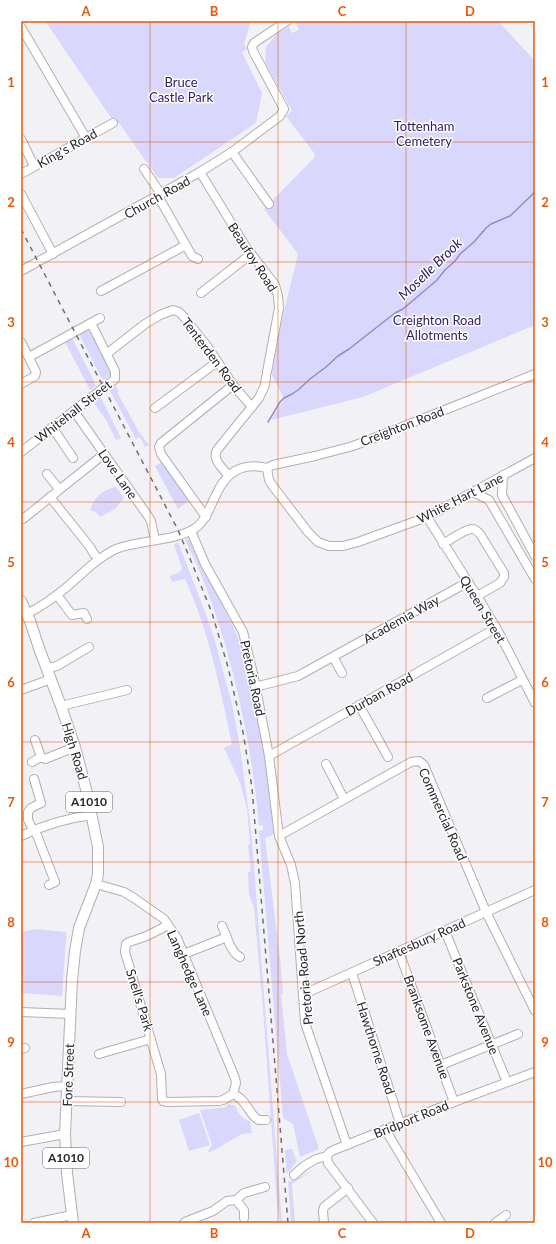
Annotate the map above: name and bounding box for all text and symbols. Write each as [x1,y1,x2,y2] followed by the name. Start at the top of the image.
[80,3,91,19] text: A
[210,3,219,19] text: B
[338,3,347,19] text: C
[465,3,475,19] text: D
[7,74,15,90] text: 1
[149,74,213,105] park label: Bruce Castle Park
[541,74,549,90] text: 1
[394,118,454,149] park label: Tottenham Cemetery
[34,125,100,171] street label: King's Road
[121,172,193,222] street label: Church Road
[7,194,15,210] text: 2
[541,194,549,210] text: 2
[225,220,281,294] street label: Beaufoy Road
[394,234,465,303] water label: Moselle Brook
[393,312,481,343] park label: Creighton Road Allotments
[7,314,15,330] text: 3
[179,314,245,396] street label: Tenterden Road
[541,314,549,330] text: 3
[32,376,115,446] street label: Whitehall Street
[358,403,446,449] street label: Creighton Road
[7,434,15,450] text: 4
[541,434,549,450] text: 4
[95,446,141,502] street label: Love Lane
[414,469,506,527] street label: White Hart Lane
[7,554,15,570] text: 5
[541,554,549,570] text: 5
[457,572,510,646] street label: Queen Street
[360,591,442,647] street label: Academia Way
[237,638,269,718] street label: Pretoria Road
[342,669,416,719] street label: Durban Road
[7,674,15,690] text: 6
[541,674,549,690] text: 6
[59,720,91,782] street label: High Road
[415,765,471,863] street label: Commercial Road
[66,792,112,812] road number: A1010
[7,794,15,810] text: 7
[541,794,549,810] text: 7
[290,910,316,1026] street label: Pretoria Road North
[7,914,15,930] text: 8
[370,914,468,970] street label: Shaftesbury Road
[541,914,549,930] text: 8
[164,927,216,1019] street label: Langhedge Lane
[449,955,503,1057] street label: Parkstone Avenue
[123,967,157,1033] street label: Snell's Park
[401,973,453,1081] street label: Branksome Avenue
[353,1000,399,1096] street label: Hawthorne Road
[7,1034,15,1050] text: 9
[541,1034,549,1050] text: 9
[59,1043,77,1107] street label: Fore Street
[371,1097,451,1141] street label: Bridport Road
[43,1148,89,1168] road number: A1010
[3,1154,19,1170] text: 10
[537,1154,553,1170] text: 10
[80,1225,91,1241] text: A
[210,1225,219,1241] text: B
[338,1225,347,1241] text: C
[465,1225,475,1241] text: D

